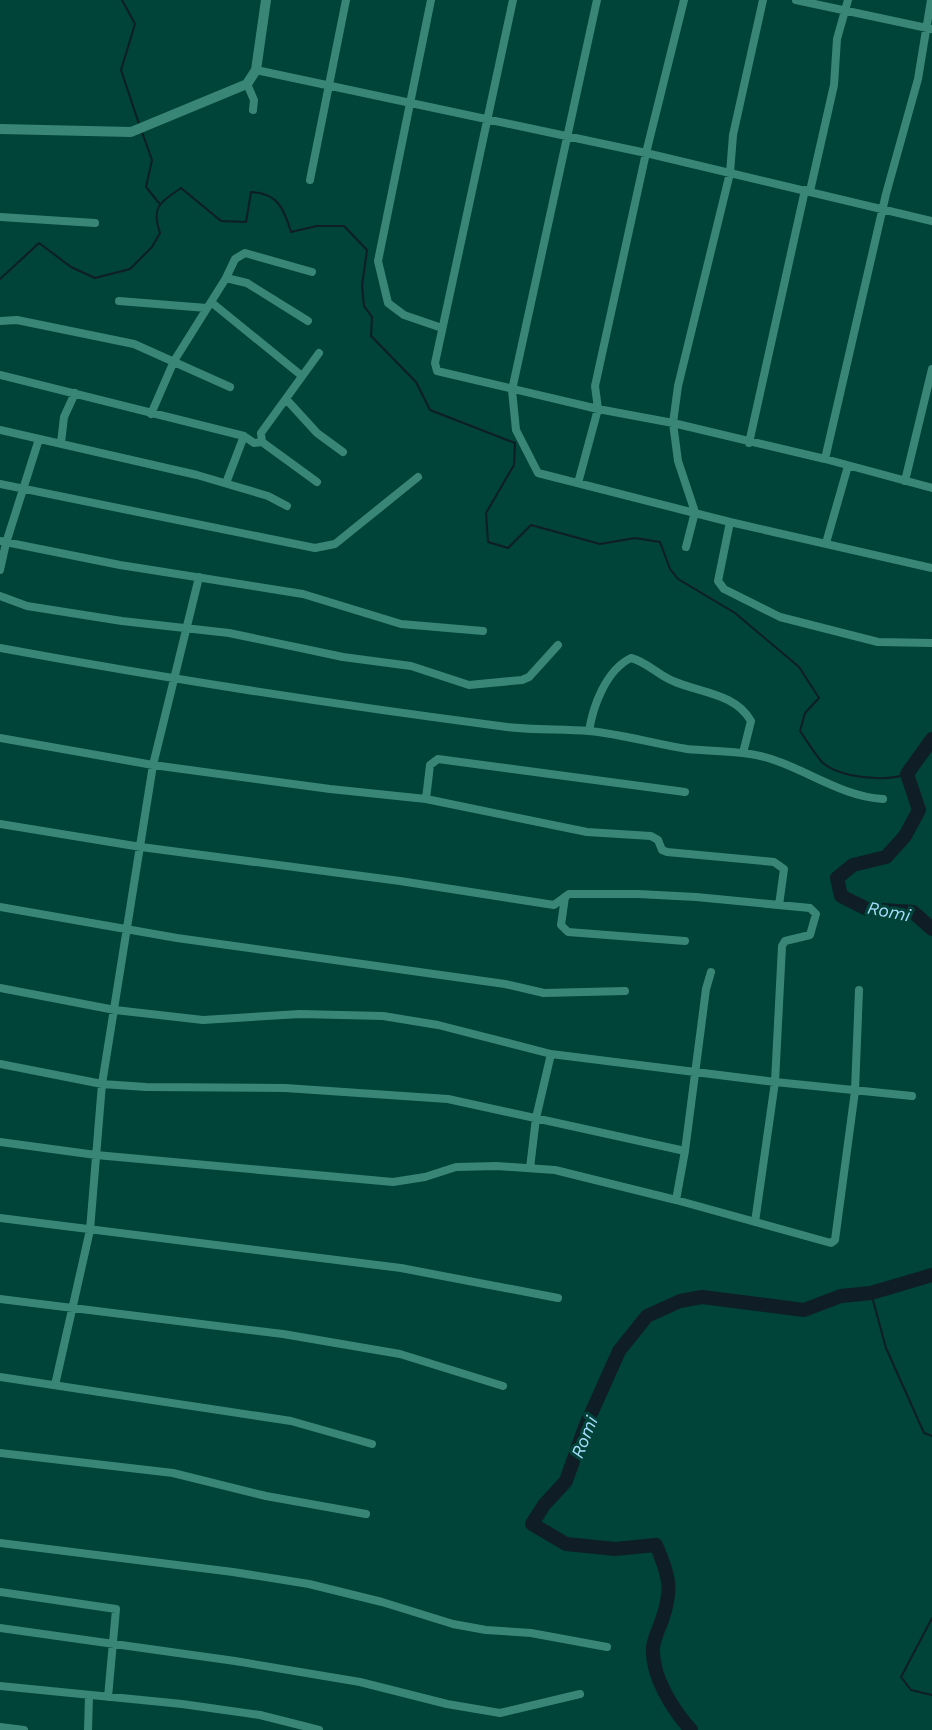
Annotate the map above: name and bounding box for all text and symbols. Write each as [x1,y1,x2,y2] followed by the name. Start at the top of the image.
[866,897,914,926] water label: Romi
[566,1412,602,1461] water label: Romi

